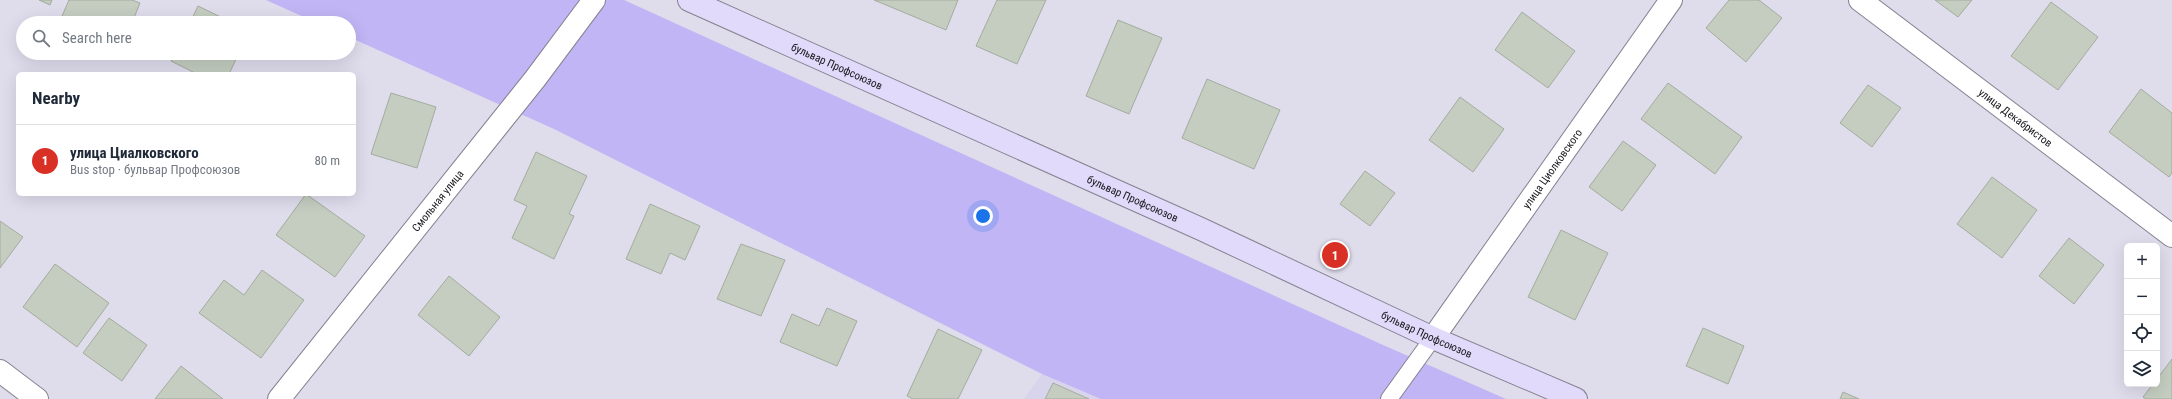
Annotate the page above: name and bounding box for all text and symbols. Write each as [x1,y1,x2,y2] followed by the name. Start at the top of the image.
[16,16,356,60] search box
[30,27,52,49] icon: search
[62,29,132,47] text: Search here
[789,40,885,92] street label: бульвар Профсоюзов
[1976,86,2055,150] street label: улица Декабристов
[32,88,80,108] text: Nearby
[1520,126,1585,211] street label: улица Циолковского
[70,144,199,162] text: улица Циалковского
[42,153,48,168] text: 1
[314,153,340,168] text: 80 m
[70,162,240,177] text: Bus stop · бульвар Профсоюзов
[409,167,466,234] street label: Смольная улица
[1085,172,1180,224] street label: бульвар Профсоюзов
[973,206,993,226] your location
[1322,240,1348,270] pin: 1
[2124,243,2160,387] map controls
[2124,243,2160,279] button: +
[2124,279,2160,315] button: −
[1379,308,1474,360] street label: бульвар Профсоюзов
[2124,315,2160,351] button: locate
[2124,351,2160,387] button: layers

